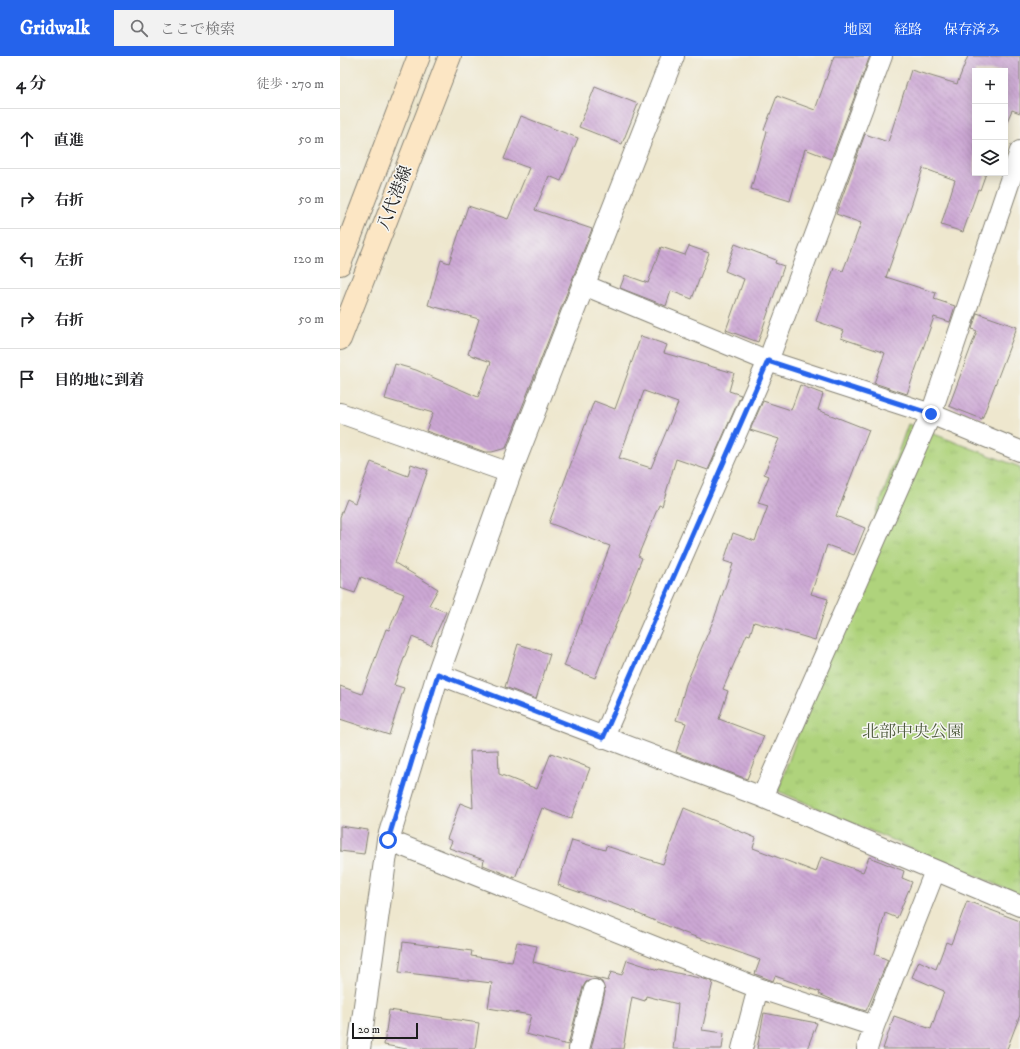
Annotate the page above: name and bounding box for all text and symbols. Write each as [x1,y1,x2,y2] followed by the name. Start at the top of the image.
[114,10,394,46] search box
[20,17,90,40] text: Gridwalk
[128,17,150,39] icon: search
[160,20,235,39] text: ここで検索
[844,21,872,39] text: 地図
[894,21,922,39] text: 経路
[944,21,1000,39] text: 保存済み
[972,68,1008,176] map controls
[972,68,1008,104] button: +
[16,73,46,95] text: 4 分
[257,76,324,92] text: 徒歩 · 270 m
[972,104,1008,140] button: −
[16,128,38,150] icon: ahead
[54,131,84,150] text: 直進
[298,131,324,147] text: 50 m
[972,140,1008,176] button: layers
[373,162,417,234] street label: 八代港線
[16,188,38,210] icon: right
[54,191,84,210] text: 右折
[298,191,324,207] text: 50 m
[16,248,38,270] icon: left
[54,251,84,270] text: 左折
[293,251,324,267] text: 120 m
[16,308,38,330] icon: right
[54,311,84,330] text: 右折
[298,311,324,327] text: 50 m
[16,368,38,390] icon: arrive
[54,371,144,390] text: 目的地に到着
[922,405,940,423] route end
[862,721,964,743] park label: 北部中央公園
[379,831,397,849] route start
[352,1021,418,1040] scale bar
[358,1023,380,1037] text: 20 m

